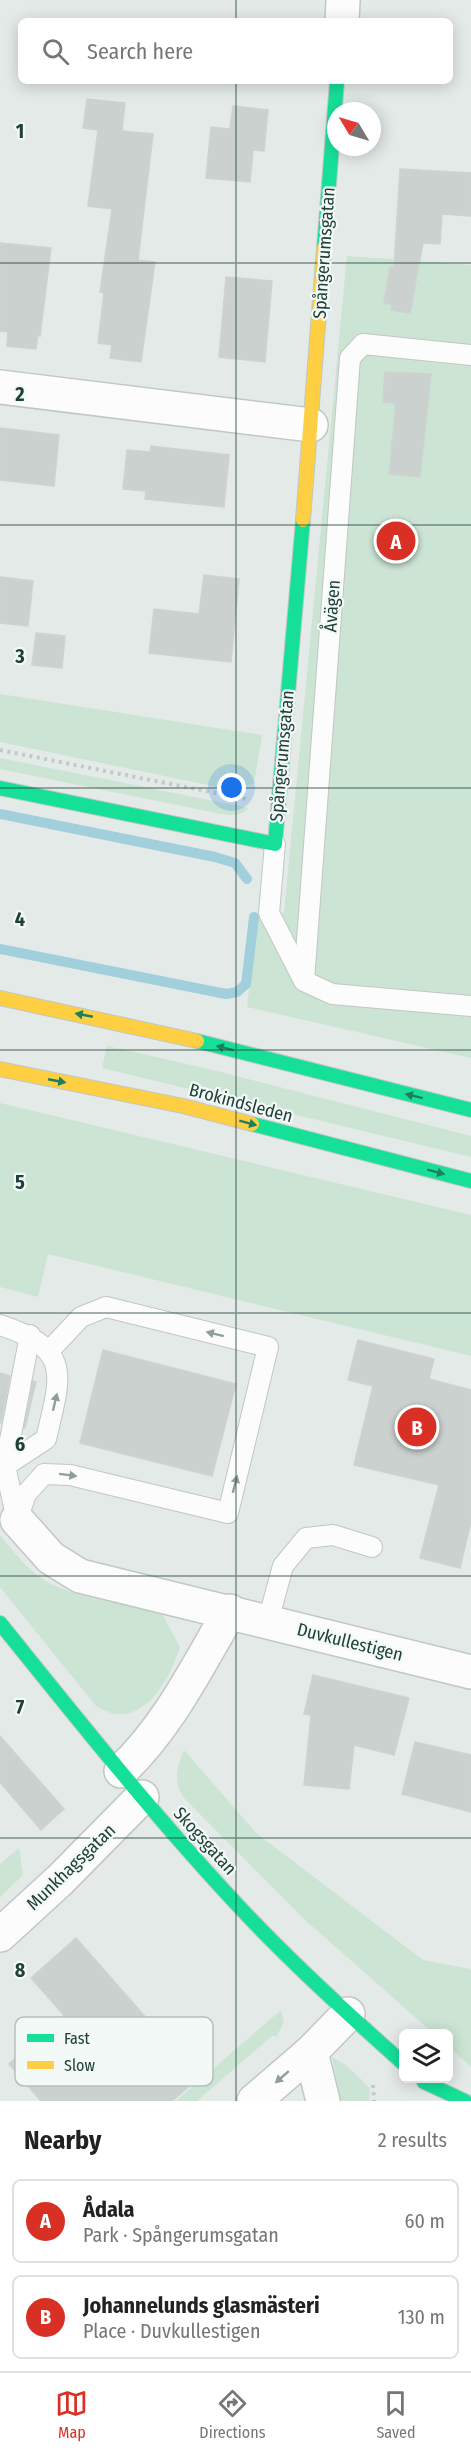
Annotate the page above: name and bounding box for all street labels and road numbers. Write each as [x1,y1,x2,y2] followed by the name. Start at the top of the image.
[308,186,340,320] street label: Spångerumsgatan
[318,579,345,633] street label: Åvägen
[265,689,299,823] street label: Spångerumsgatan
[187,1079,295,1127] street label: Brokindsleden
[295,1618,405,1666] street label: Duvkullestigen
[169,1803,241,1879] street label: Skogsgatan
[22,1819,120,1915] street label: Munkhagsgatan

